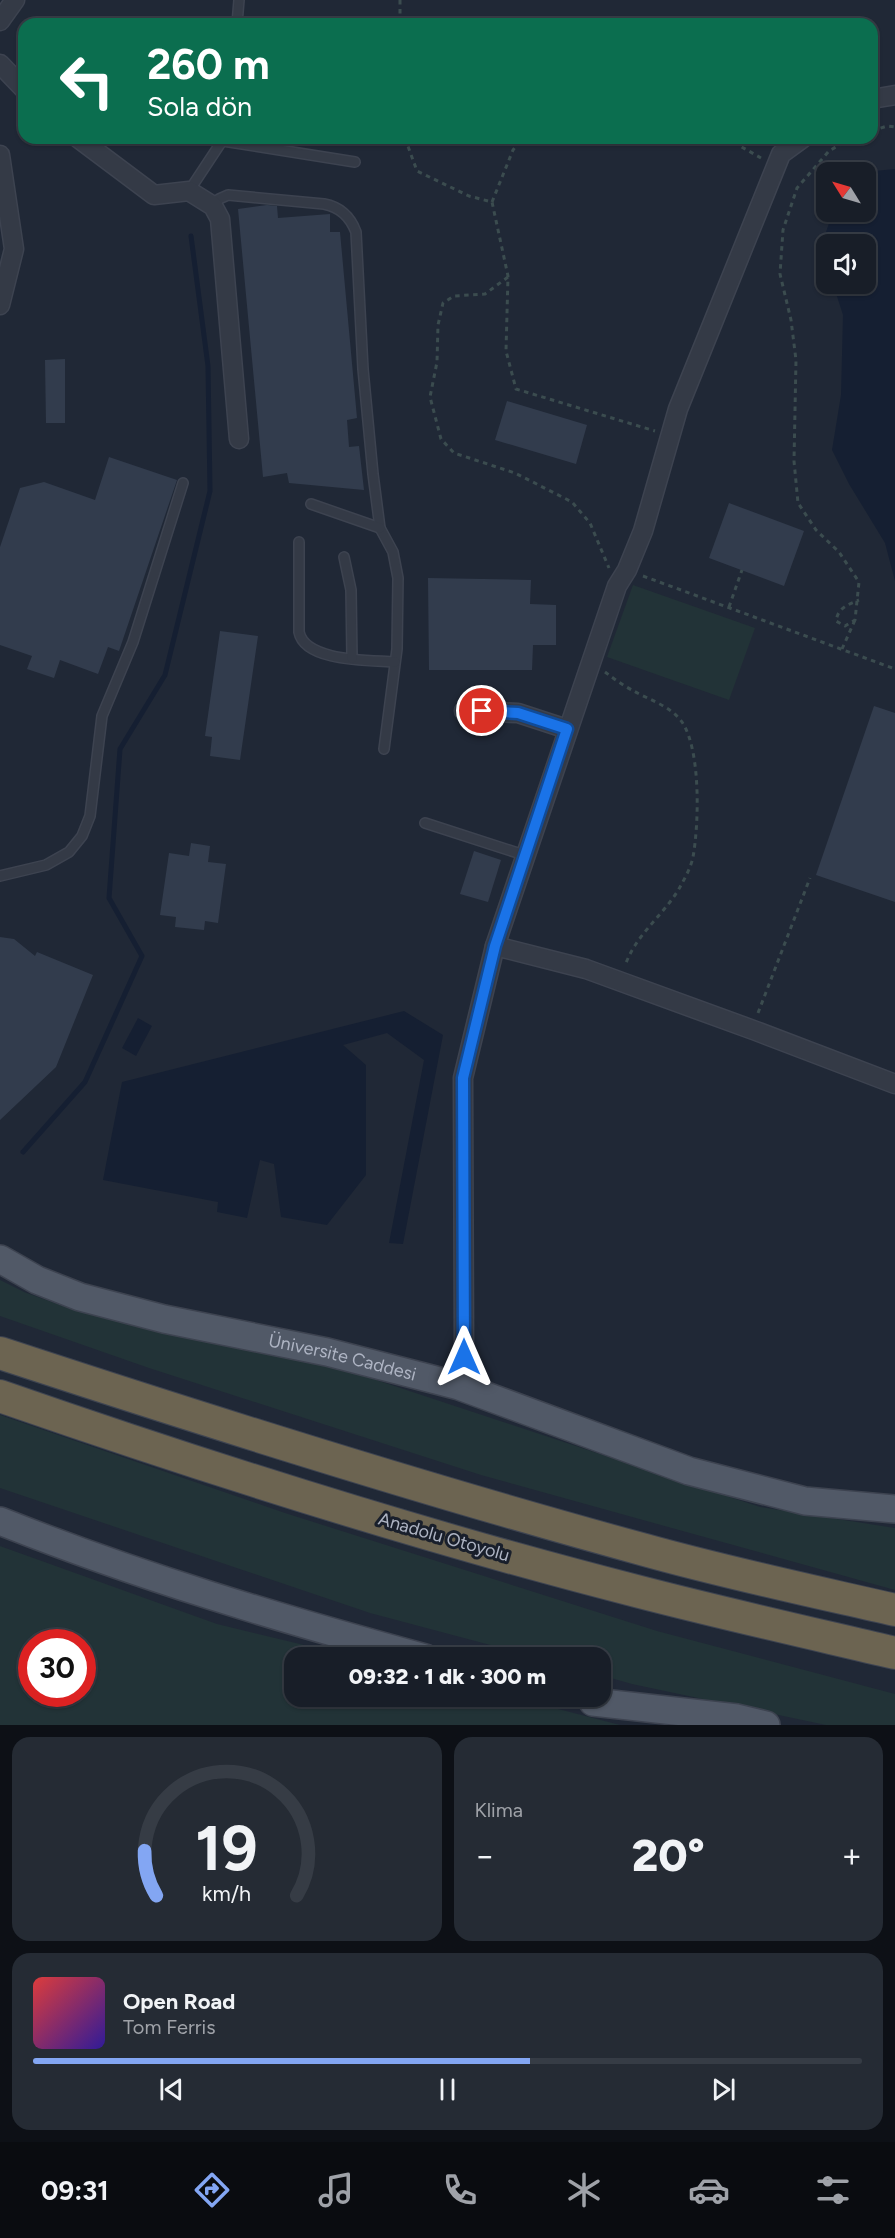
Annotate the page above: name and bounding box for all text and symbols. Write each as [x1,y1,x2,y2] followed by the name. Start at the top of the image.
[147,39,270,90] text: 260 m
[48,42,126,120] icon: left
[147,90,252,123] text: Sola dön
[816,162,876,222] north arrow
[816,162,876,294] map controls
[816,234,876,294] button: sound
[456,685,507,736] pin
[465,694,498,727] icon: arrive
[432,1325,496,1389] position arrow
[266,1329,419,1386] street label: Üniversite Caddesi
[376,1508,512,1566] street label: Anadolu Otoyolu
[18,1629,96,1707] speed limit sign: 30
[349,1663,546,1690] text: 09:32 · 1 dk · 300 m
[475,1798,523,1822] text: Klima
[195,1811,258,1886] text: 19
[632,1828,705,1882] text: 20°
[475,1836,495,1875] text: −
[841,1836,862,1875] text: +
[202,1881,251,1906] text: km/h
[123,1988,235,2015] text: Open Road
[123,2015,216,2039] text: Tom Ferris
[155,2073,188,2106] icon: previous
[431,2073,464,2106] icon: pause
[707,2073,740,2106] icon: next
[191,2169,233,2211] icon: directions
[315,2169,357,2211] icon: music
[439,2169,481,2211] icon: phone
[563,2169,605,2211] icon: climate
[688,2169,730,2211] icon: car
[812,2169,854,2211] icon: filters
[41,2174,109,2207] text: 09:31

